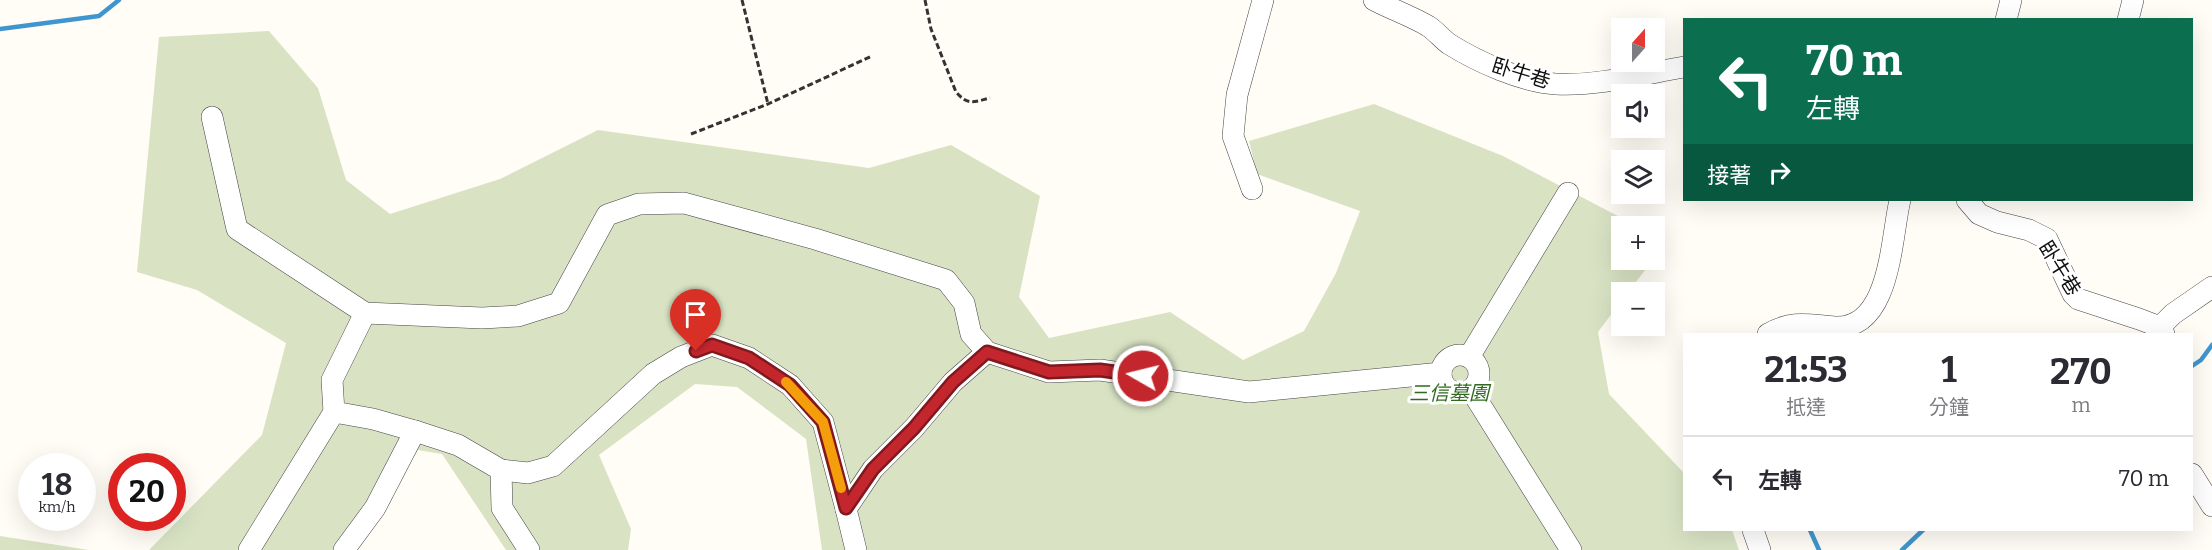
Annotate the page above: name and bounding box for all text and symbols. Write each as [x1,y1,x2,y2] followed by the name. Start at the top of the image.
[1611,18,1665,72] north arrow
[1611,18,1665,336] map controls
[1806,36,1902,86] text: 70 m
[1707,42,1785,120] icon: left
[1489,53,1553,93] street label: 卧牛巷
[1611,84,1665,138] button: sound
[1806,93,1860,125] text: 左轉
[1611,150,1665,204] button: layers
[1763,156,1796,189] icon: right
[1707,162,1751,189] text: 接著
[1611,216,1665,270] button: +
[2034,236,2086,300] street label: 卧牛巷
[1611,282,1665,336] button: −
[670,289,721,351] pin
[679,298,712,331] icon: arrive
[1111,344,1175,408] position arrow
[1764,348,1848,392] text: 21:53
[1941,348,1957,392] text: 1
[2050,350,2112,394] text: 270
[1409,381,1492,405] park label: 三信墓園
[2071,393,2091,417] text: m
[1786,395,1826,419] text: 抵達
[1929,395,1969,419] text: 分鐘
[108,453,186,531] speed limit sign: 20
[1707,462,1740,495] icon: left
[2119,465,2169,492] text: 70 m
[41,467,73,503] text: 18
[1758,467,1802,494] text: 左轉
[38,498,76,516] text: km/h

